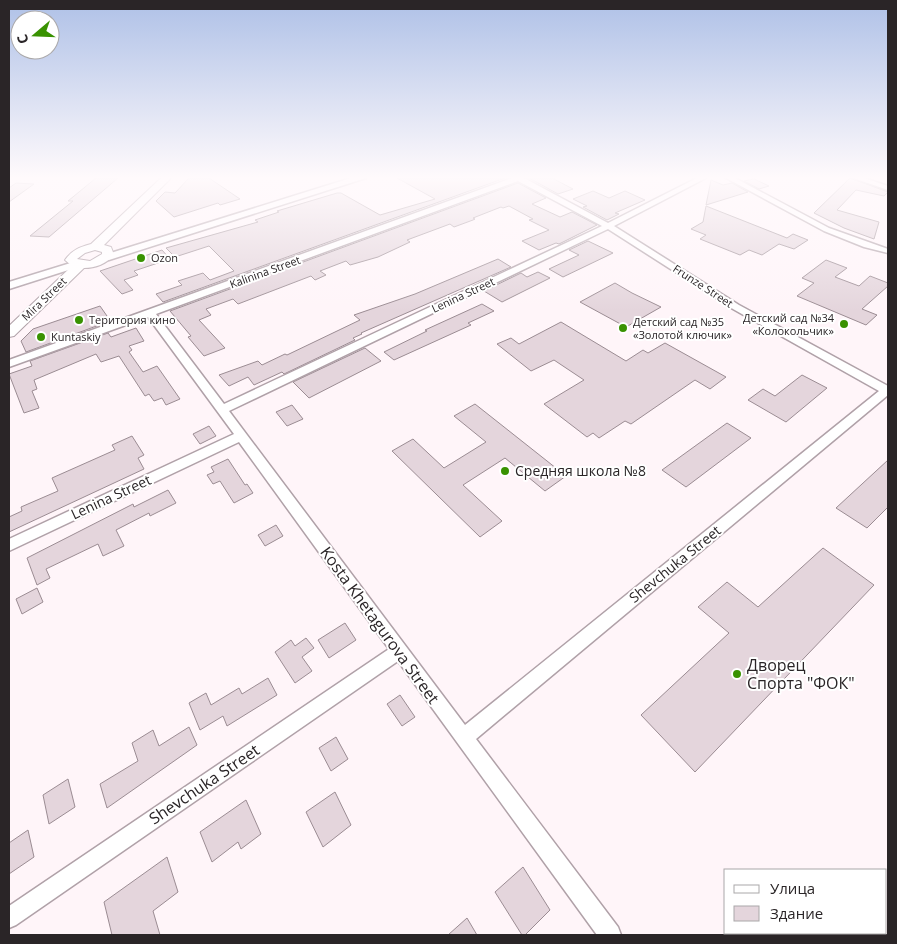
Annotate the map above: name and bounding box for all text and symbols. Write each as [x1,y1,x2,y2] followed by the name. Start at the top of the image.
[10,10,60,60] north arrow
[12,32,33,47] text: С
[151,250,178,265] place label: Ozon
[135,252,147,264] marker: Ozon
[227,252,302,291] street label: Kalinina Street
[670,261,736,311] street label: Frunze Street
[18,273,69,324] street label: Mira Street
[429,273,497,316] street label: Lenina Street
[743,310,835,338] place label: Детский сад №34 «Колокольчик»
[89,312,176,327] place label: Територия кино
[73,314,85,326] marker: Територия кино
[633,314,732,342] place label: Детский сад №35 «Золотой ключик»
[838,318,850,330] marker: Детский сад №34 «Колокольчик»
[617,322,629,334] marker: Детский сад №35 «Золотой ключик»
[51,329,101,344] place label: Kuntaskiy
[35,331,47,343] marker: Kuntaskiy
[515,461,646,480] place label: Средняя школа №8
[499,465,511,477] marker: Средняя школа №8
[68,470,154,523] street label: Lenina Street
[625,521,725,607] street label: Shevchuka Street
[315,542,445,708] street label: Kosta Khetagurova Street
[747,654,855,694] place label: Дворец Спорта "ФОК"
[731,668,743,680] marker: Дворец Спорта "ФОК"
[144,739,264,829] street label: Shevchuka Street
[724,869,887,934] legend
[770,878,815,898] text: Улица
[770,903,823,923] text: Здание

